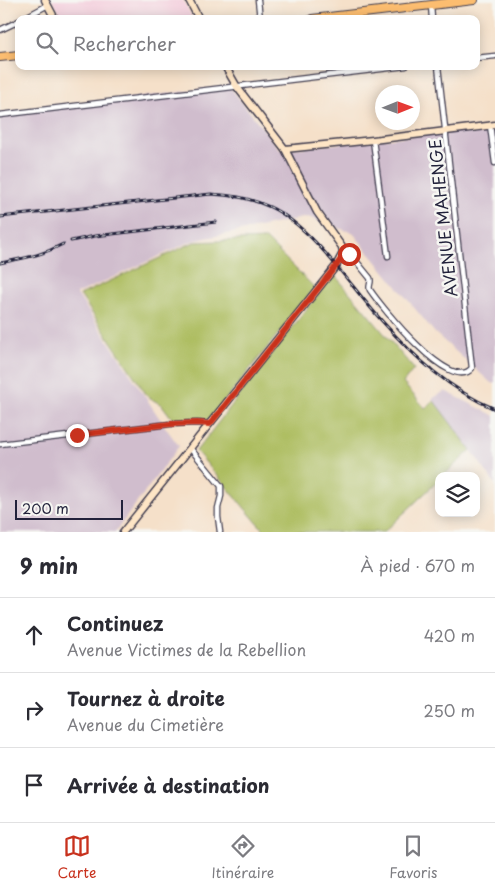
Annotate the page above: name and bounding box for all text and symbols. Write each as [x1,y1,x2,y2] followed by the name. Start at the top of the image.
[15,15,480,70] search box
[33,29,61,57] icon: search
[73,29,176,57] text: Rechercher
[375,85,420,130] north arrow
[422,138,462,298] street label: AVENUE MAHENGE
[338,243,361,266] route start
[66,424,89,447] route end
[435,472,480,517] map controls
[435,472,480,517] button: layers
[15,497,122,520] scale bar
[22,498,69,519] text: 200 m
[20,549,78,581] text: 9 min
[361,553,475,577] text: À pied · 670 m
[67,609,164,637] text: Continuez
[20,621,48,649] icon: ahead
[424,623,475,647] text: 420 m
[67,637,307,661] text: Avenue Victimes de la Rebellion
[67,684,225,712] text: Tournez à droite
[20,696,48,724] icon: right
[424,698,475,722] text: 250 m
[67,712,224,736] text: Avenue du Cimetière
[20,771,48,799] icon: arrive
[67,771,270,799] text: Arrivée à destination
[58,832,96,883] tab: Carte
[211,832,274,883] tab: Itinéraire
[389,832,437,883] tab: Favoris

